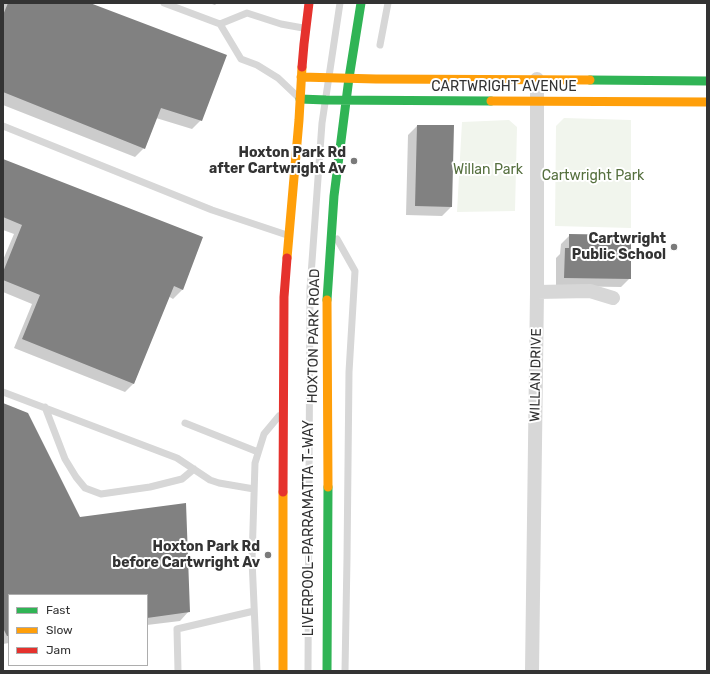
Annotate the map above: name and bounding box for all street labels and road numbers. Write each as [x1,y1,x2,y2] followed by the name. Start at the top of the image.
[431,79,577,95] street label: CARTWRIGHT AVENUE
[304,268,324,404] street label: HOXTON PARK ROAD
[527,328,545,422] street label: WILLAN DRIVE
[301,420,317,636] street label: LIVERPOOL–PARRAMATTA T-WAY

